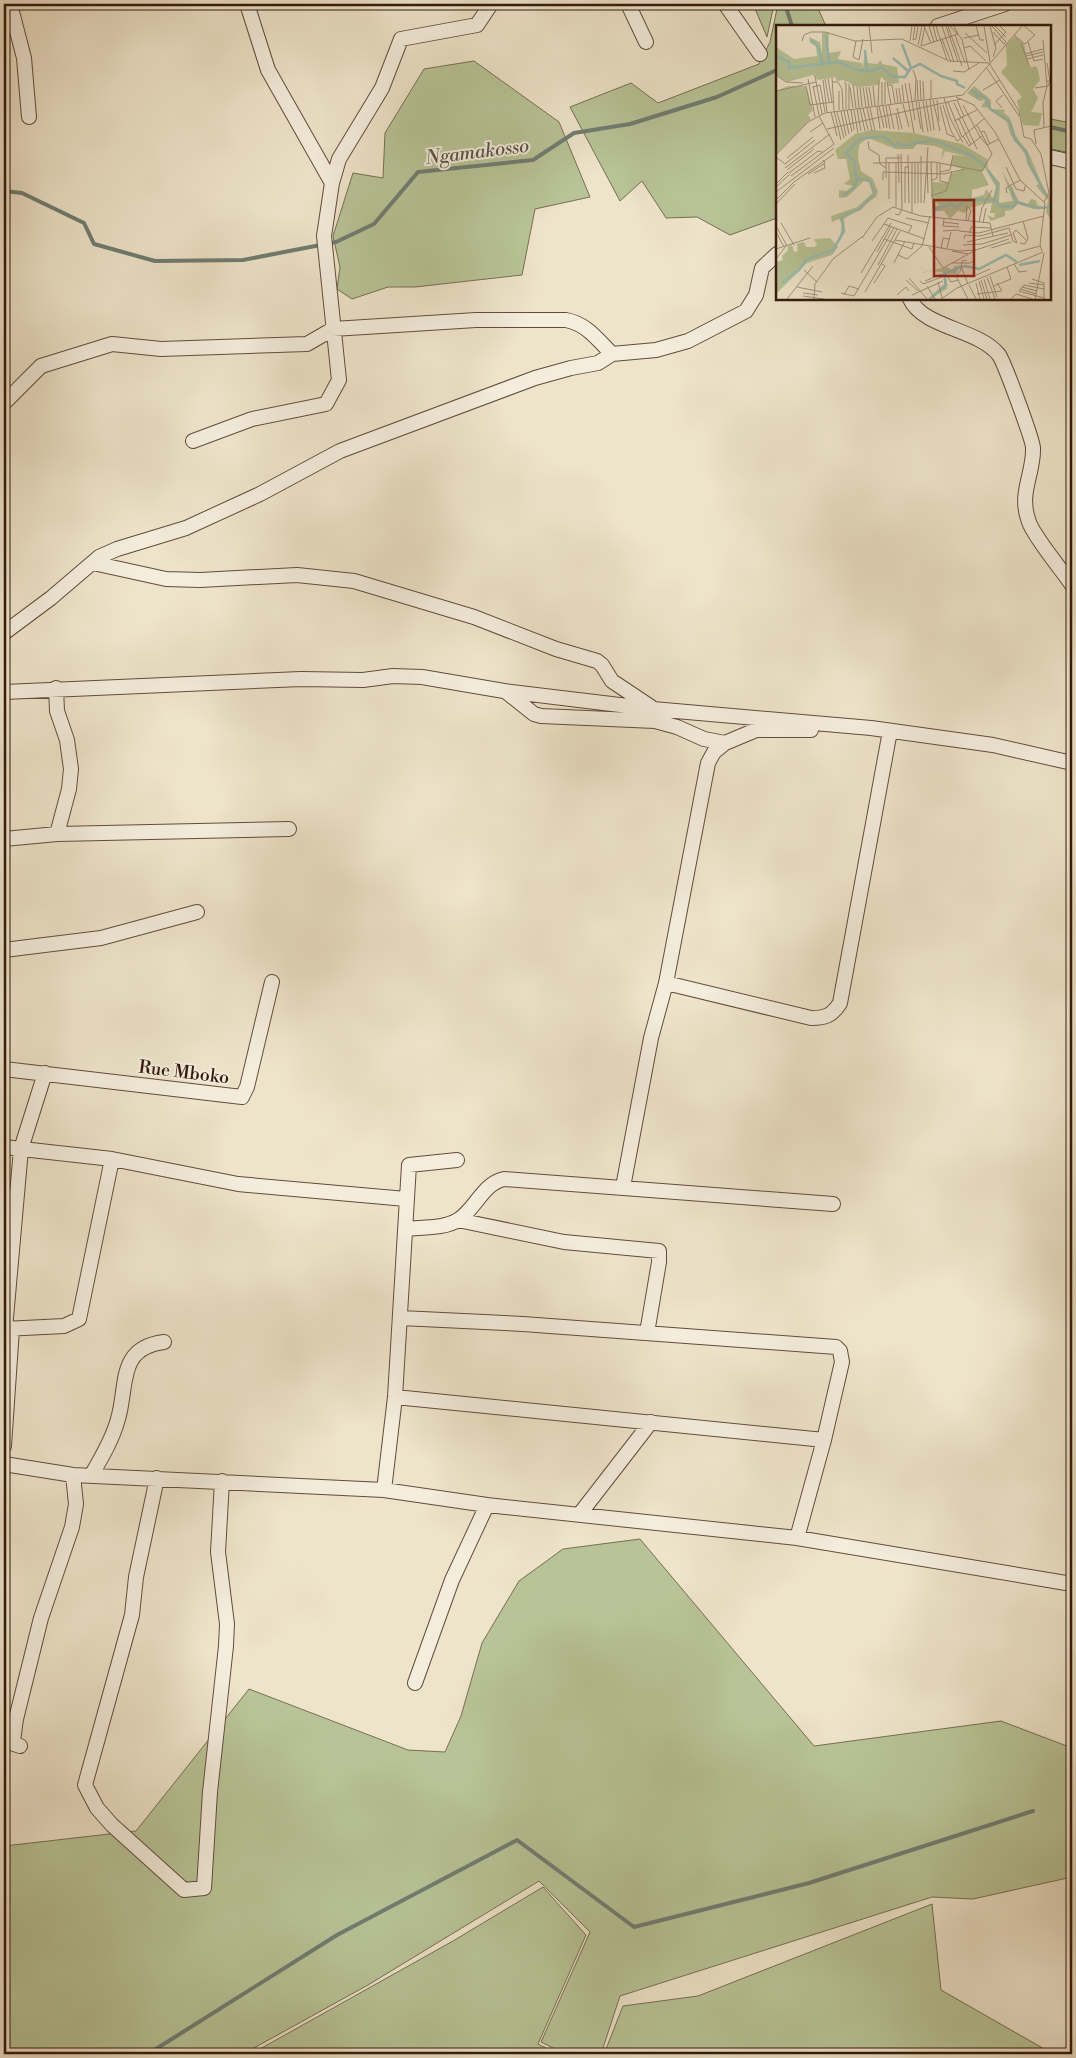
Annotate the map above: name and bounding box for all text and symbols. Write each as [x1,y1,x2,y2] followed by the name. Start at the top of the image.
[776,25,1051,300] inset map
[423,134,530,170] water label: Ngamakosso
[137,1056,231,1089] street label: Rue Mboko

